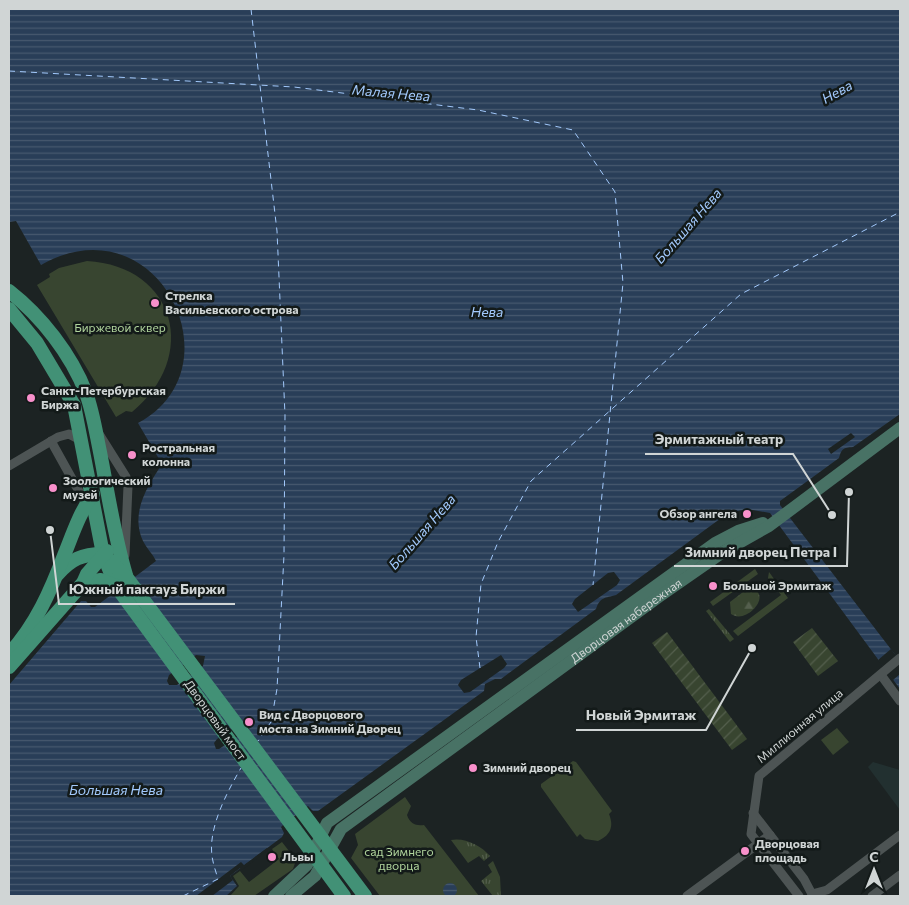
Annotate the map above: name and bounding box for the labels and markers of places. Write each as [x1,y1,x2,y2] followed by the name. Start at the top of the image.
[165,288,299,316] place label: Стрелка Васильевского острова
[149,297,161,309] marker: Стрелка Васильевского острова
[41,383,166,411] place label: Санкт-Петербургская Биржа
[25,392,37,404] marker: Санкт-Петербургская Биржа
[645,425,793,454] callout: Эрмитажный театр
[142,440,215,468] place label: Ростральная колонна
[126,449,138,461] marker: Ростральная колонна
[63,473,151,501] place label: Зоологический музей
[47,482,59,494] marker: Зоологический музей
[659,506,737,520] place label: Обзор ангела
[741,508,753,520] marker: Обзор ангела
[674,537,847,566] callout: Зимний дворец Петра I
[59,575,235,604] callout: Южный пакгауз Биржи
[723,578,832,592] place label: Большой Эрмитаж
[707,580,719,592] marker: Большой Эрмитаж
[576,701,706,730] callout: Новый Эрмитаж
[259,707,402,735] place label: Вид с Дворцового моста на Зимний Дворец
[243,716,255,728] marker: Вид с Дворцового моста на Зимний Дворец
[483,760,572,774] place label: Зимний дворец
[467,762,479,774] marker: Зимний дворец
[755,836,819,864] place label: Дворцовая площадь
[739,845,751,857] marker: Дворцовая площадь
[282,849,314,863] place label: Львы
[266,851,278,863] marker: Львы

